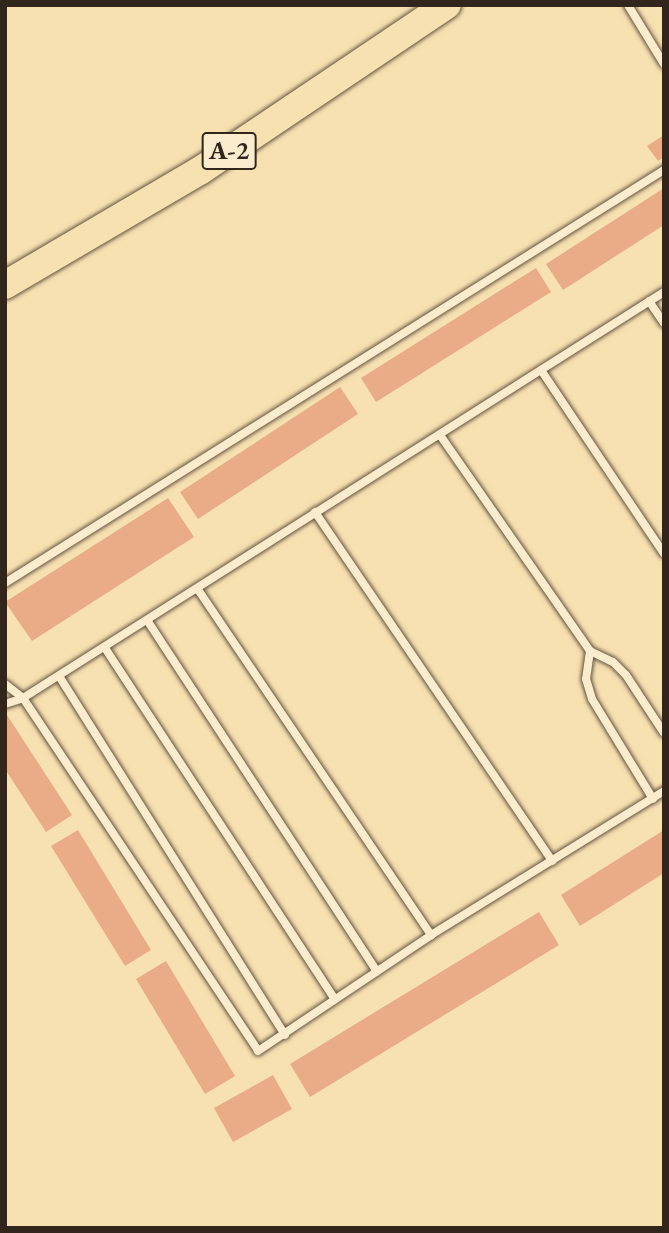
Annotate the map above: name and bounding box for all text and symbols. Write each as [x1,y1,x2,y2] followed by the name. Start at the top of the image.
[201,128,257,174] road number: A-2

